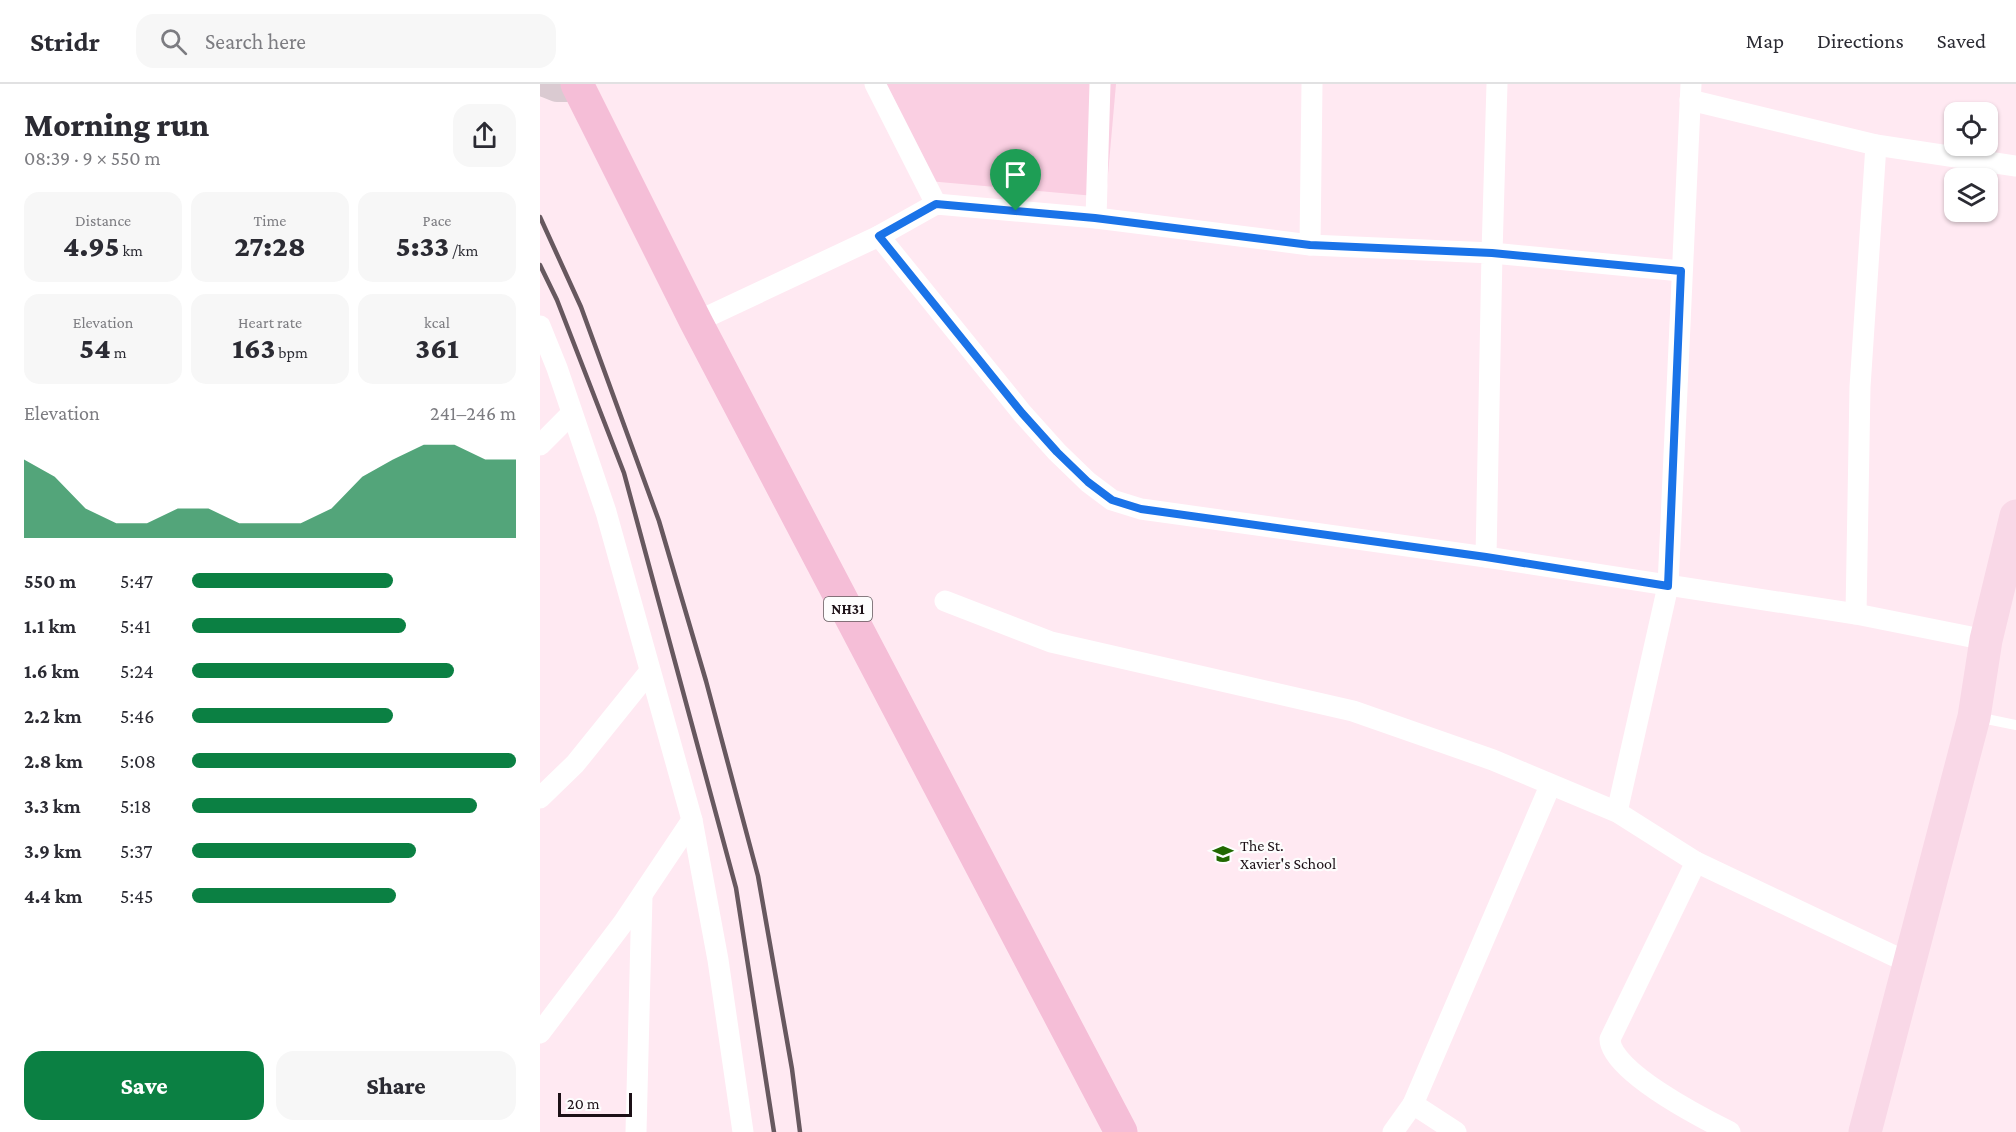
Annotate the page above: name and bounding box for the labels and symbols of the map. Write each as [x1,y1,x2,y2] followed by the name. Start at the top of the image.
[990,149,1041,211] pin
[824,597,872,621] road number: NH31
[1240,837,1336,872] place label: The St. Xavier's School
[1211,842,1235,866] school or university icon: The St. Xavier's School
[558,1090,632,1118] scale bar

